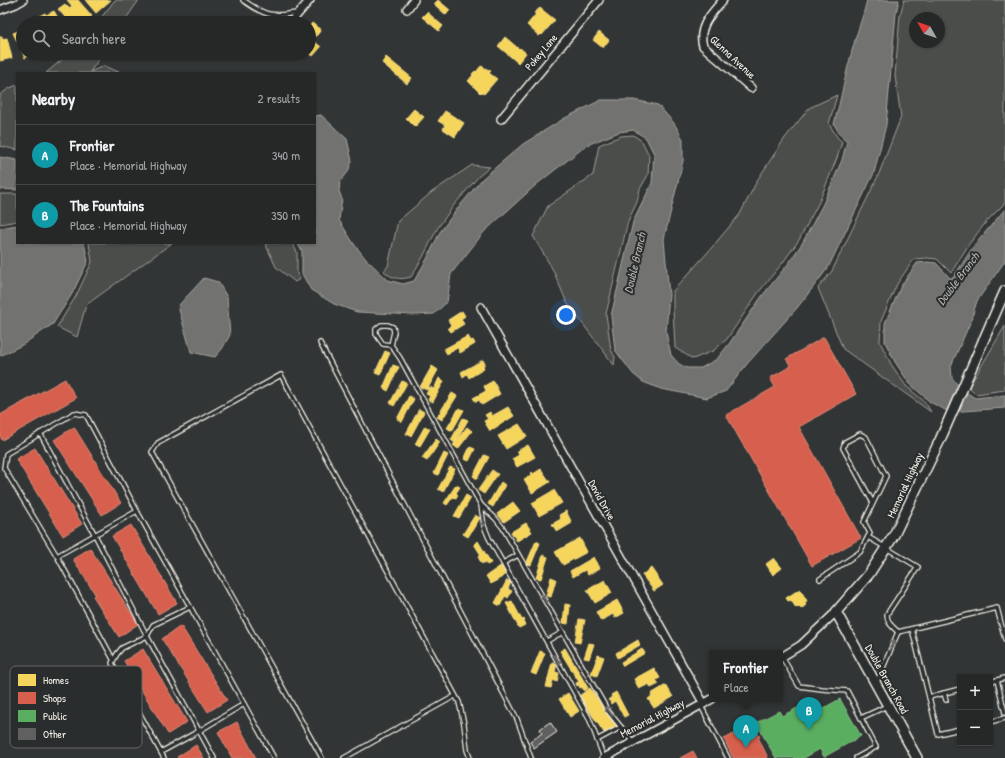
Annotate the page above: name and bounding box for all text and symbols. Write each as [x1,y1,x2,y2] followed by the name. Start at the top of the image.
[909,12,945,48] north arrow
[16,16,316,60] search box
[30,27,52,49] icon: search
[62,28,126,49] text: Search here
[522,30,561,73] street label: Pokey Lane
[707,32,759,82] street label: Glenna Avenue
[32,87,75,110] text: Nearby
[258,89,300,107] text: 2 results
[70,135,115,156] text: Frontier
[42,146,48,164] text: A
[272,146,300,164] text: 340 m
[70,156,187,174] text: Place · Memorial Highway
[70,195,144,216] text: The Fountains
[42,206,48,224] text: B
[271,206,300,224] text: 350 m
[70,216,187,234] text: Place · Memorial Highway
[619,230,650,295] water label: Double Branch
[932,248,983,308] water label: Double Branch
[556,305,576,325] your location
[884,450,926,520] street label: Memorial Highway
[585,477,619,523] street label: David Drive
[480,514,488,527] one-way arrow
[539,593,547,605] one-way arrow
[889,639,897,651] one-way arrow
[862,642,912,717] street label: Double Branch Road
[709,650,783,702] popup
[554,654,561,666] one-way arrow
[724,657,768,678] text: Frontier
[10,666,142,748] legend
[43,673,69,687] text: Homes
[957,674,993,746] map controls
[957,674,993,710] button: +
[724,678,749,696] text: Place
[43,691,66,705] text: Shops
[618,695,687,741] street label: Memorial Highway
[796,697,822,730] pin: B
[605,706,613,717] one-way arrow
[43,709,68,723] text: Public
[957,710,993,746] button: −
[733,715,759,748] pin: A
[43,727,67,741] text: Other

